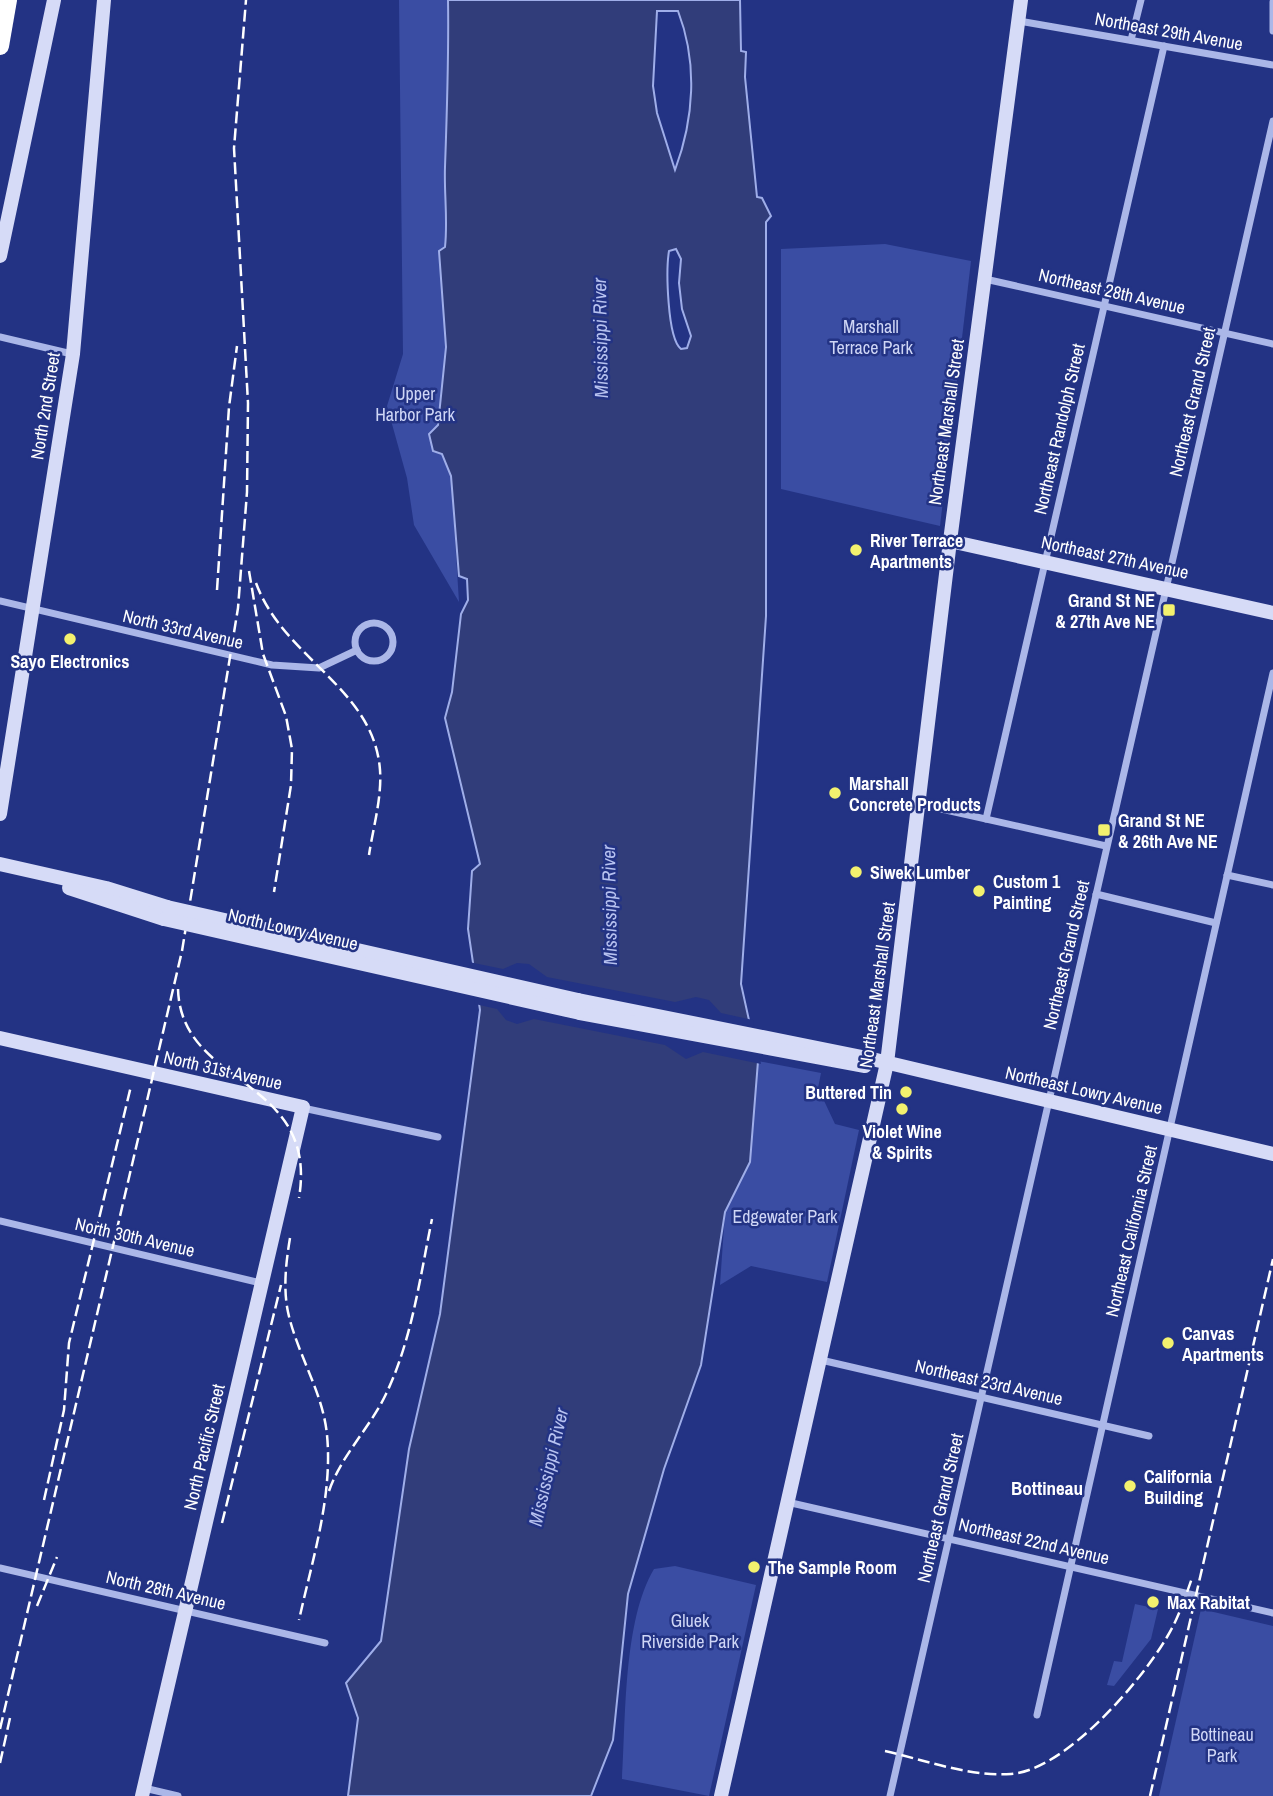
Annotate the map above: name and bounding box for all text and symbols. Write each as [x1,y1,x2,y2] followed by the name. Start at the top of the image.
[1093,6,1245,56] street label: Northeast 29th Avenue
[1036,262,1188,320] street label: Northeast 28th Avenue
[586,277,614,398] water label: Mississippi River
[829,314,913,360] park label: Marshall Terrace Park
[1163,325,1221,479] street label: Northeast Grand Street
[922,337,970,507] street label: Northeast Marshall Street
[1027,341,1091,517] street label: Northeast Randolph Street
[24,351,66,461] street label: North 2nd Street
[375,381,455,427] park label: Upper Harbor Park
[870,528,963,574] place label: River Terrace Apartments
[1039,529,1191,585] street label: Northeast 27th Avenue
[848,542,864,558] marker: River Terrace Apartments
[1055,588,1155,634] place label: Grand St NE & 27th Ave NE
[1161,602,1177,618] marker: Grand St NE & 27th Ave NE
[120,603,246,655] street label: North 33rd Avenue
[62,631,78,647] marker: Sayo Electronics
[11,649,129,674] place label: Sayo Electronics
[849,771,981,817] place label: Marshall Concrete Products
[827,785,843,801] marker: Marshall Concrete Products
[1118,808,1218,854] place label: Grand St NE & 26th Ave NE
[1096,822,1112,838] marker: Grand St NE & 26th Ave NE
[595,844,623,965] water label: Mississippi River
[870,860,970,885] place label: Siwek Lumber
[848,864,864,880] marker: Siwek Lumber
[993,869,1061,915] place label: Custom 1 Painting
[1037,878,1095,1032] street label: Northeast Grand Street
[971,883,987,899] marker: Custom 1 Painting
[853,900,901,1070] street label: Northeast Marshall Street
[226,902,360,956] street label: North Lowry Avenue
[161,1044,285,1096] street label: North 31st Avenue
[1003,1060,1165,1120] street label: Northeast Lowry Avenue
[805,1080,892,1105] place label: Buttered Tin
[898,1084,914,1100] marker: Buttered Tin
[894,1101,910,1117] marker: Violet Wine & Spirits
[862,1119,942,1165] place label: Violet Wine & Spirits
[1099,1143,1163,1319] street label: Northeast California Street
[732,1204,838,1229] park label: Edgewater Park
[73,1211,197,1263] street label: North 30th Avenue
[1182,1321,1264,1367] place label: Canvas Apartments
[1160,1335,1176,1351] marker: Canvas Apartments
[913,1353,1065,1411] street label: Northeast 23rd Avenue
[177,1381,231,1513] street label: North Pacific Street
[522,1405,574,1529] water label: Mississippi River
[911,1431,969,1585] street label: Northeast Grand Street
[1144,1464,1213,1510] place label: California Building
[1011,1475,1083,1501] district label: Bottineau
[1122,1478,1138,1494] marker: California Building
[956,1511,1112,1571] street label: Northeast 22nd Avenue
[768,1555,897,1580] place label: The Sample Room
[746,1559,762,1575] marker: The Sample Room
[104,1564,228,1616] street label: North 28th Avenue
[1167,1590,1250,1615] place label: Max Rabitat
[1145,1594,1161,1610] marker: Max Rabitat
[641,1608,739,1654] park label: Gluek Riverside Park
[1190,1722,1254,1768] park label: Bottineau Park

